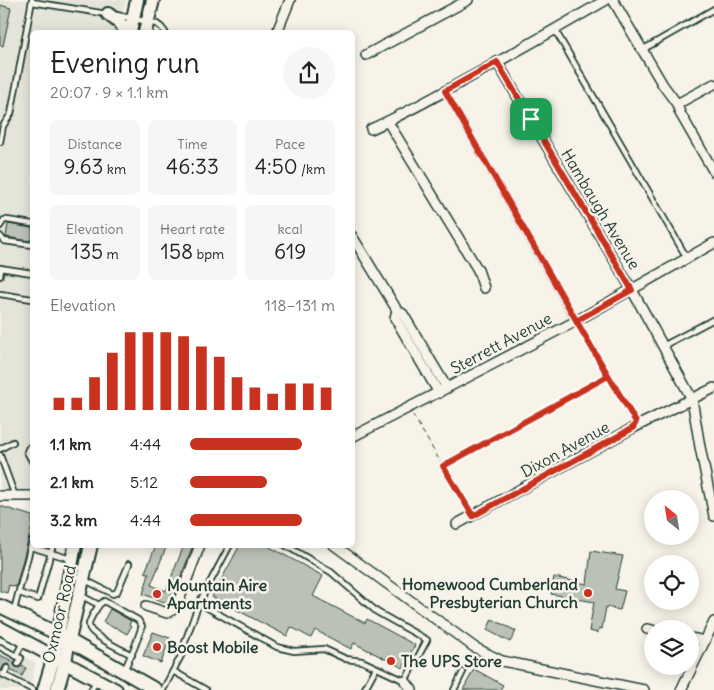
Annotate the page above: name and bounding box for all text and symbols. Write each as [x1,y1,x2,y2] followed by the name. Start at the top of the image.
[50,45,200,81] text: Evening run
[283,47,335,99] button: share
[50,82,168,102] text: 20:07 · 9 × 1.1 km
[510,98,552,140] pin
[517,105,545,133] icon: arrive
[67,135,122,153] text: Distance
[177,135,208,153] text: Time
[275,135,305,153] text: Pace
[557,145,645,273] street label: Hambaugh Avenue
[63,153,103,180] text: 9.63
[166,153,219,180] text: 46:33
[255,153,298,180] text: 4:50
[103,160,126,178] text: km
[298,160,325,178] text: /km
[66,220,124,238] text: Elevation
[160,220,225,238] text: Heart rate
[278,220,303,238] text: kcal
[71,238,103,265] text: 135
[161,238,193,265] text: 158
[274,238,306,265] text: 619
[103,245,119,263] text: m
[193,245,224,263] text: bpm
[50,295,116,315] text: Elevation
[265,295,335,315] text: 118–131 m
[447,308,555,378] street label: Sterrett Avenue
[517,416,613,482] street label: Dixon Avenue
[50,434,91,454] text: 1.1 km
[130,434,161,454] text: 4:44
[50,472,94,492] text: 2.1 km
[130,472,158,492] text: 5:12
[644,490,699,545] north arrow
[644,490,699,675] map controls
[50,510,97,530] text: 3.2 km
[130,510,161,530] text: 4:44
[644,555,699,610] button: locate
[38,563,80,665] street label: Oxmoor Road
[402,574,579,613] place label: Homewood Cumberland Presbyterian Church
[167,575,267,614] place label: Mountain Aire Apartments
[582,587,594,599] marker: Homewood Cumberland Presbyterian Church
[151,588,163,600] marker: Mountain Aire Apartments
[644,620,699,675] button: layers
[167,637,259,657] place label: Boost Mobile
[151,641,163,653] marker: Boost Mobile
[401,651,502,671] place label: The UPS Store
[385,655,397,667] marker: The UPS Store

